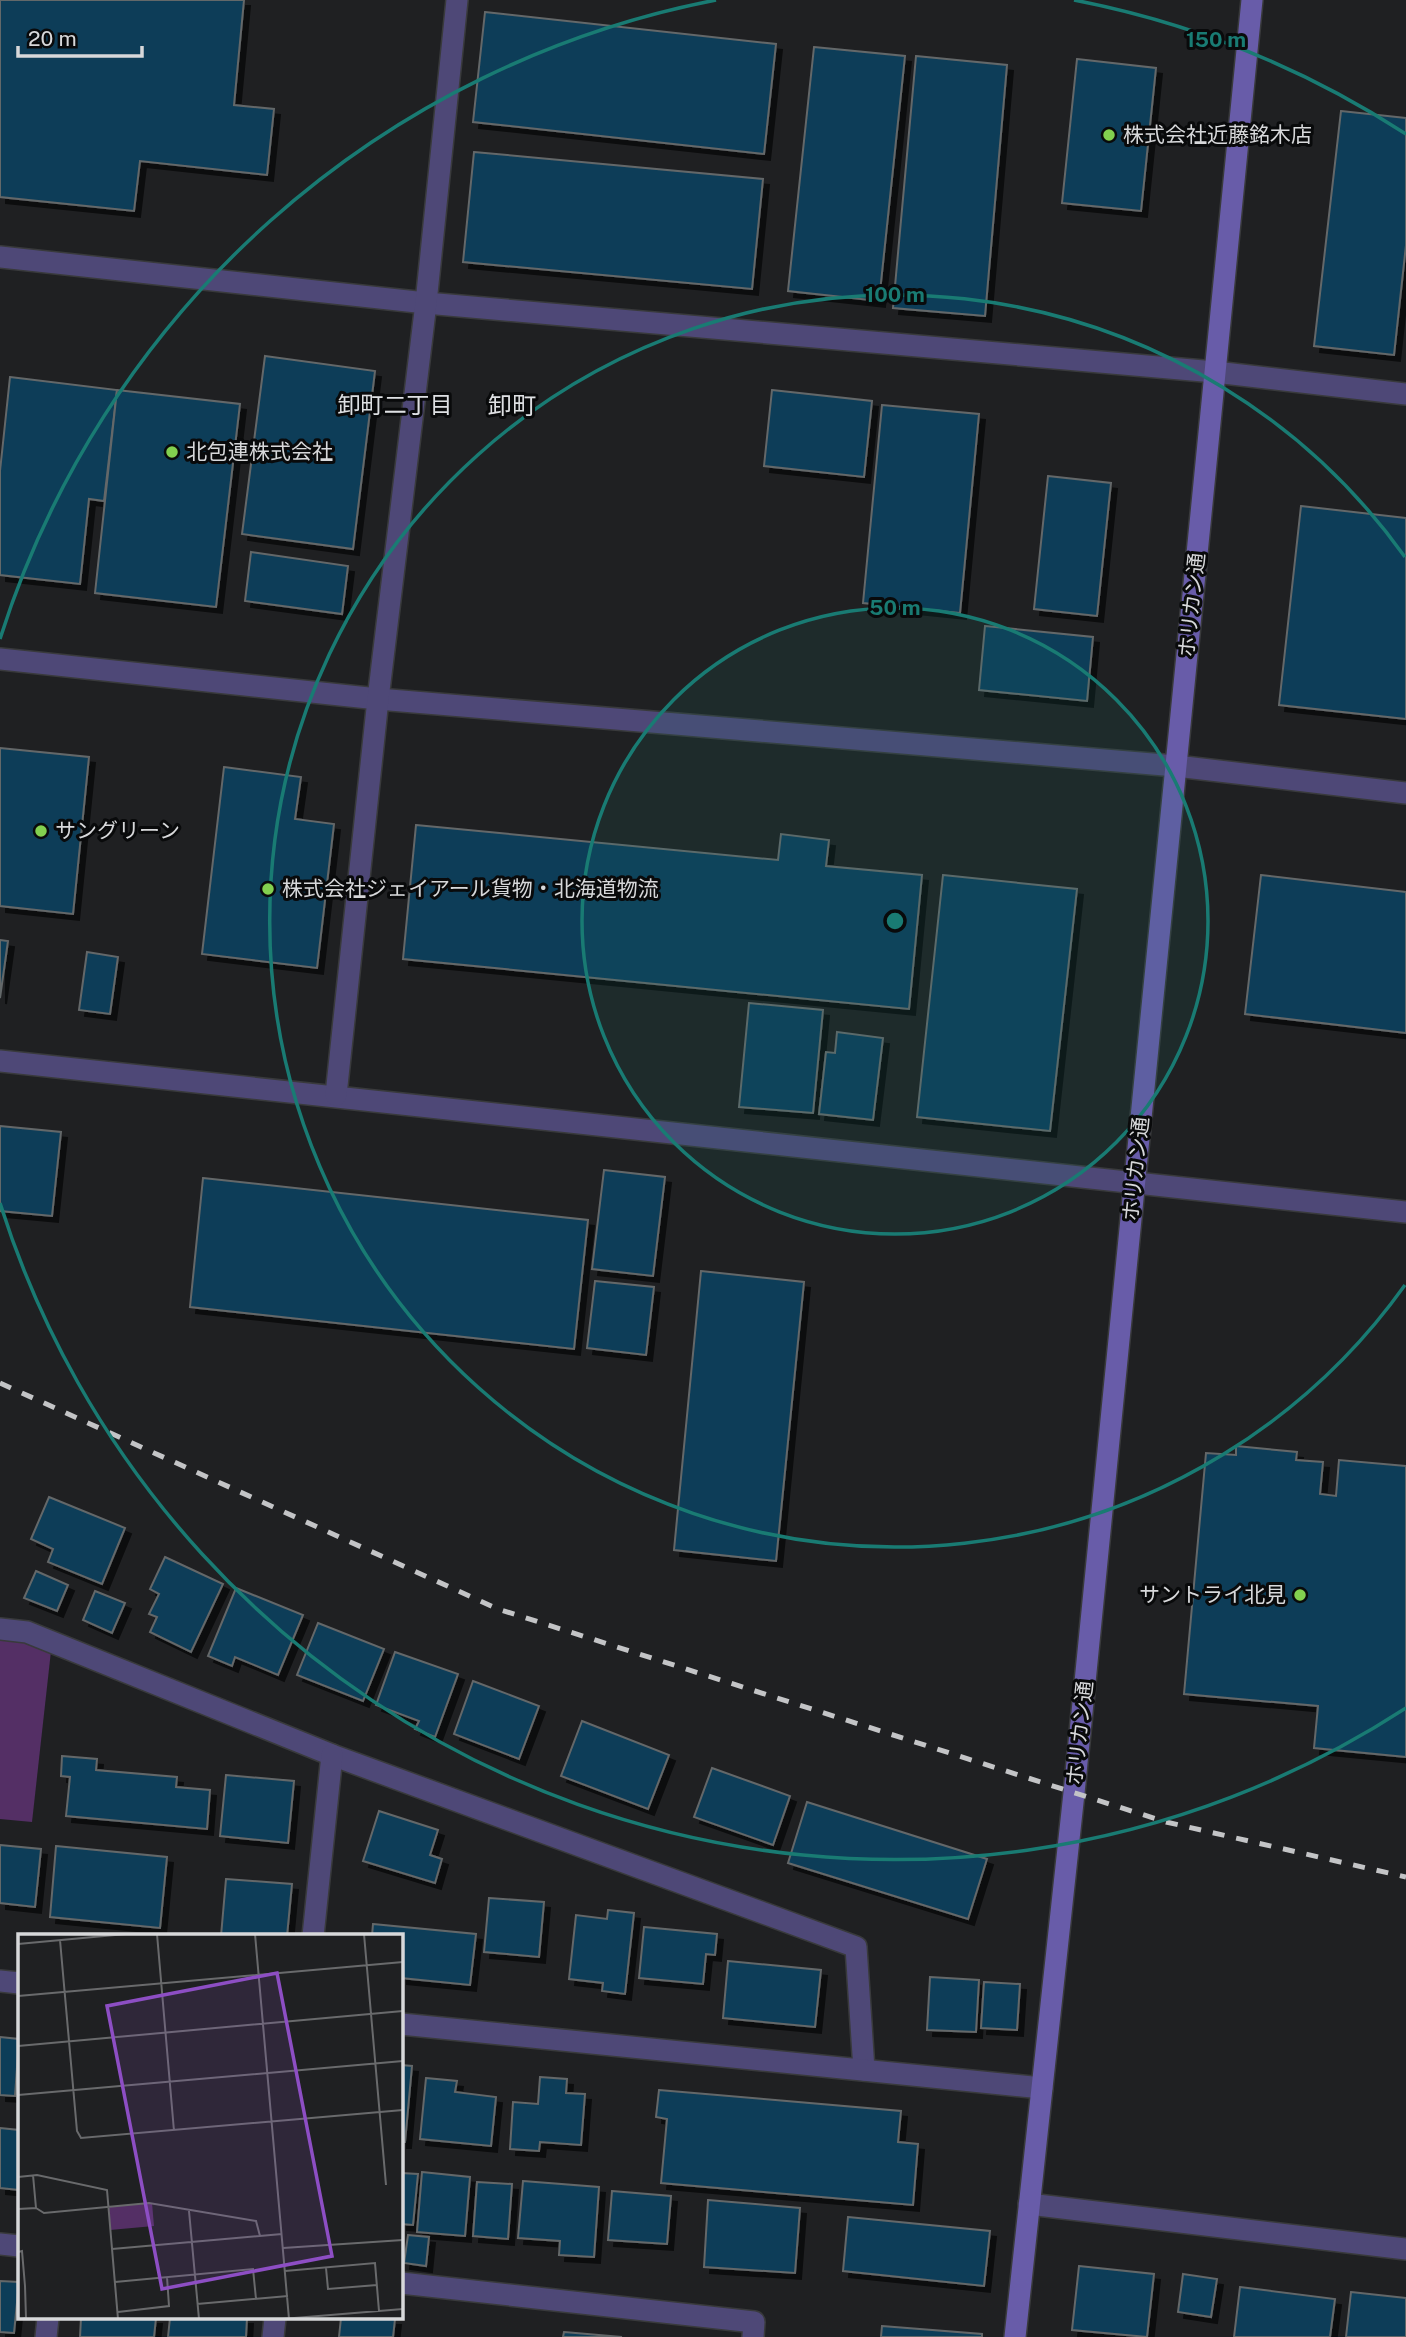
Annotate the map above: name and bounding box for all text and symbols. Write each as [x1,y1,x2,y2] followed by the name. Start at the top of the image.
[18,14,142,58] scale bar
[28,26,77,51] text: 20 m
[1186,27,1246,52] text: 150 m
[1123,122,1312,147] place label: 株式会社近藤銘木店
[1101,127,1117,143] marker: 株式会社近藤銘木店
[865,282,925,307] text: 100 m
[338,391,453,418] district label: 卸町二丁目
[488,391,536,419] district label: 卸町
[186,439,333,464] place label: 北包連株式会社
[164,444,180,460] marker: 北包連株式会社
[1174,551,1209,658] street label: ホリカン通
[869,595,921,620] text: 50 m
[55,818,180,843] place label: サングリーン
[33,823,49,839] marker: サングリーン
[282,876,659,901] place label: 株式会社ジェイアール貨物・北海道物流
[260,881,276,897] marker: 株式会社ジェイアール貨物・北海道物流
[883,909,907,933] centre of rings
[1118,1115,1153,1222] street label: ホリカン通
[1139,1582,1286,1607] place label: サントライ北見
[1292,1587,1308,1603] marker: サントライ北見
[1062,1679,1097,1786] street label: ホリカン通
[18,1934,402,2320] inset map

